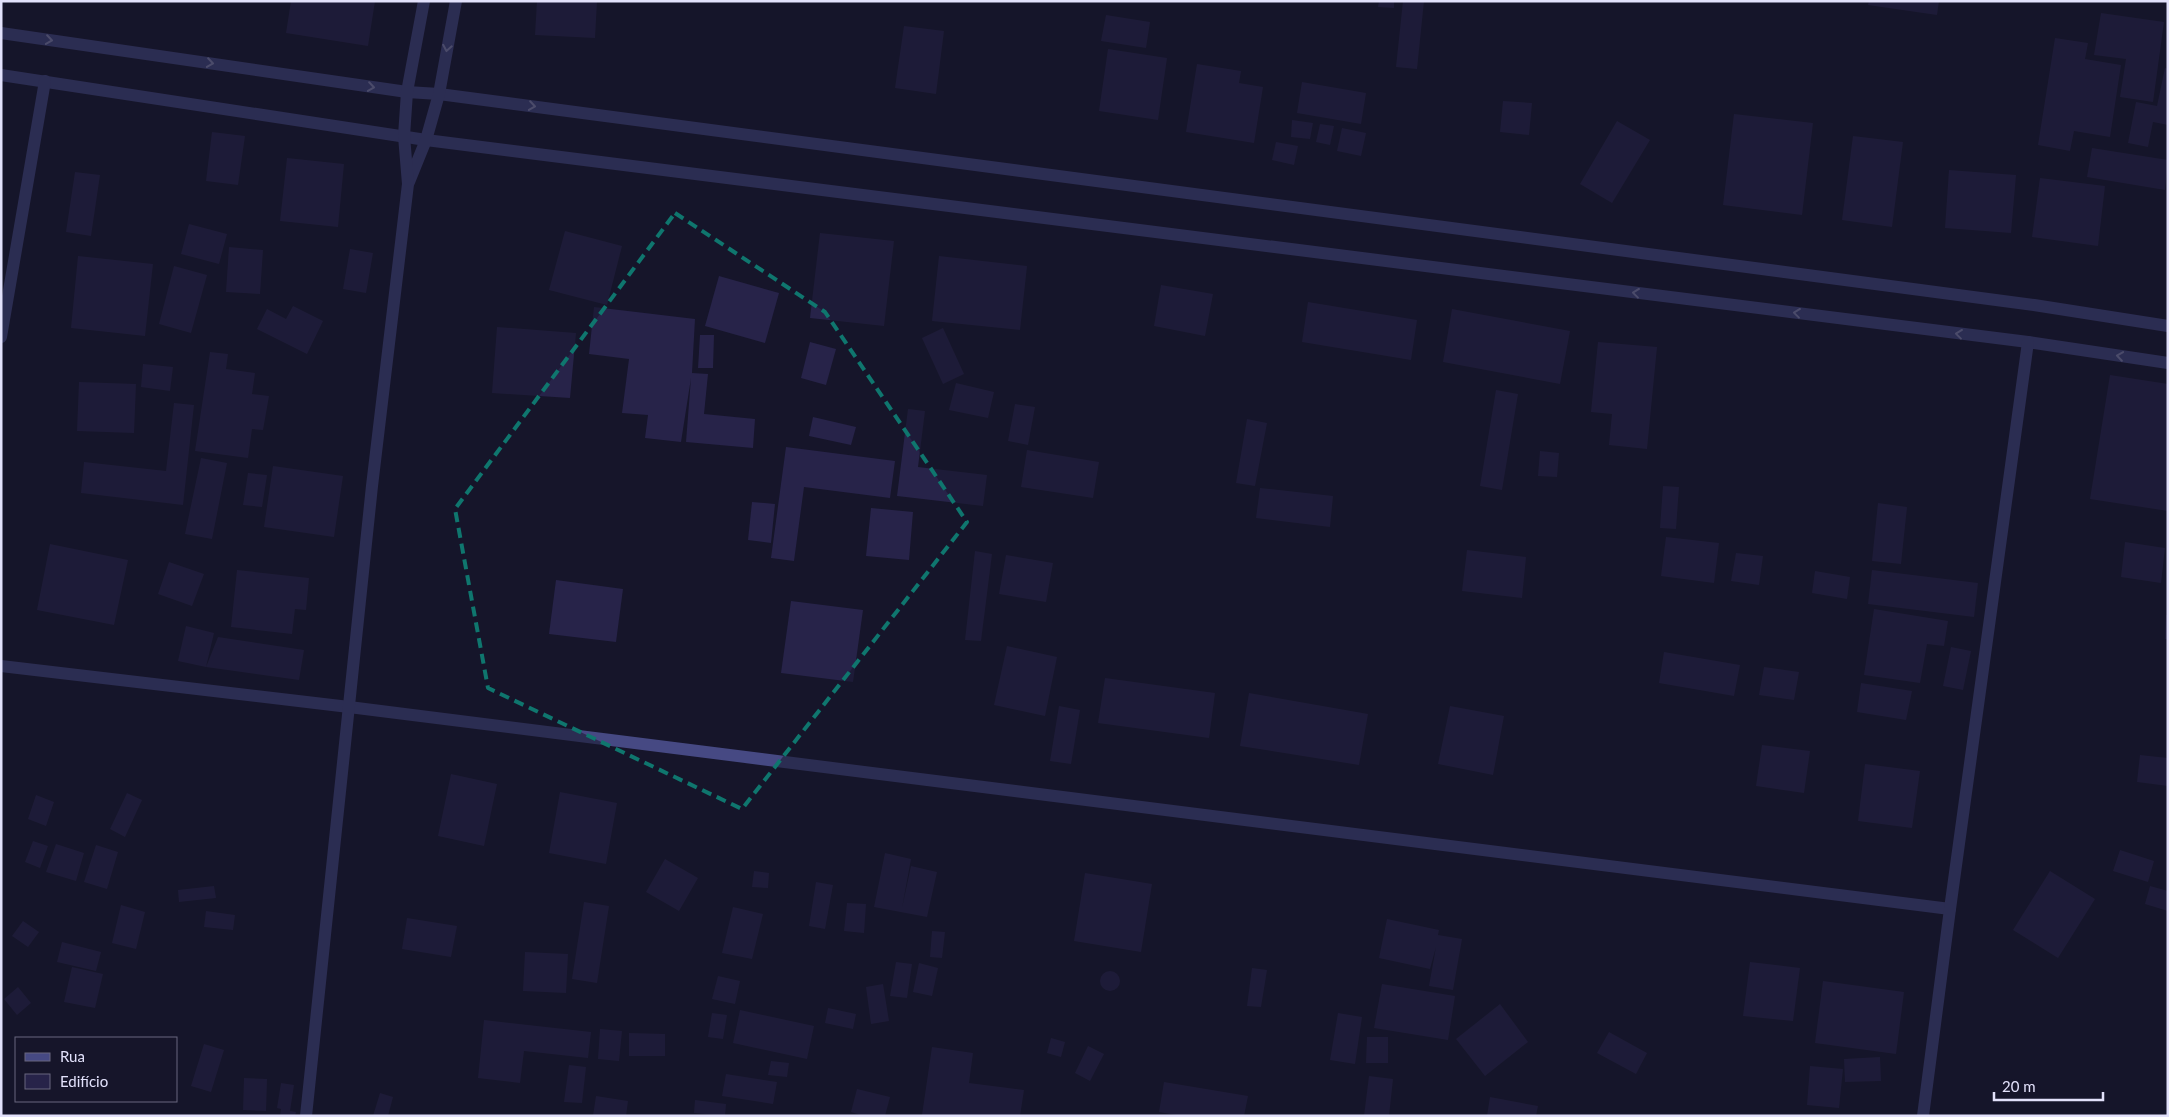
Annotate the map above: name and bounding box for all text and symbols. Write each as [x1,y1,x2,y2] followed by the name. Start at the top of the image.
[46,34,54,45] one-way arrow
[443,43,453,52] one-way arrow
[206,58,215,68] one-way arrow
[367,81,375,92] one-way arrow
[528,101,537,111] one-way arrow
[1632,288,1640,299] one-way arrow
[1793,308,1801,319] one-way arrow
[1954,329,1963,339] one-way arrow
[2115,351,2123,362] one-way arrow
[15,1037,178,1102] legend
[60,1047,85,1065] text: Rua
[1994,1070,2103,1102] scale bar
[60,1072,108,1090] text: Edifício
[2002,1077,2036,1095] text: 20 m

